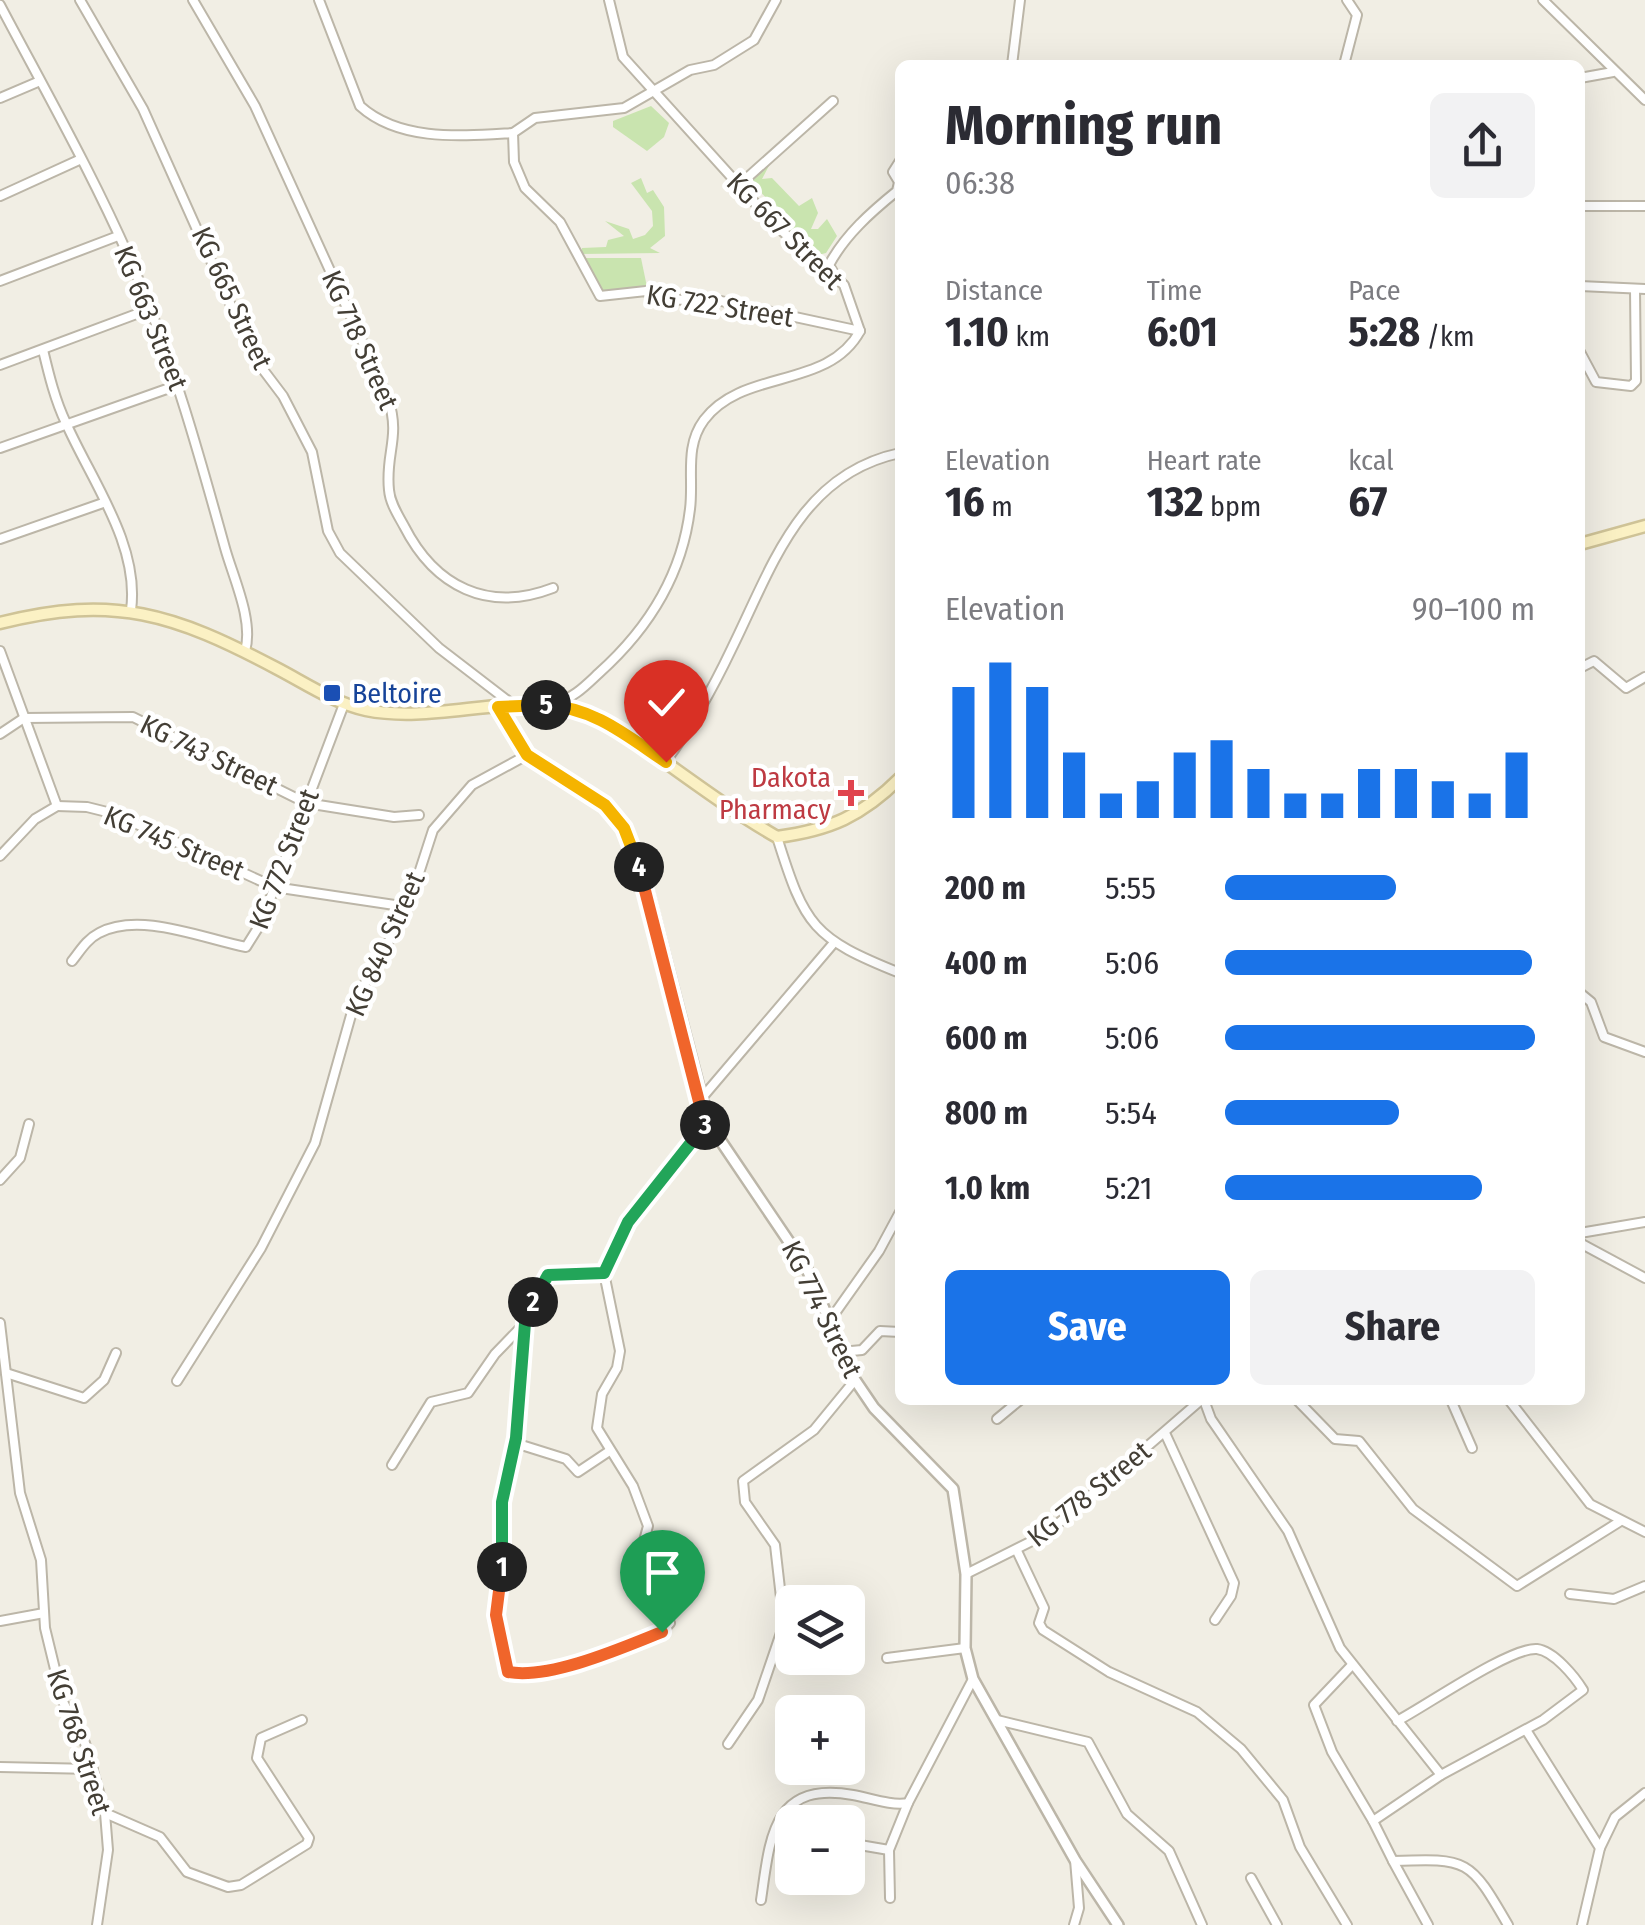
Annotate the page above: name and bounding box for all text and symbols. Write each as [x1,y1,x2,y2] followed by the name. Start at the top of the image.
[945,93,1222,159] text: Morning run
[1430,93,1535,198] button: share
[945,164,1015,202] text: 06:38
[720,166,851,297] street label: KG 667 Street
[185,222,280,375] street label: KG 665 Street
[107,241,195,396] street label: KG 663 Street
[315,266,406,415] street label: KG 718 Street
[945,274,1043,307] text: Distance
[1147,274,1202,307] text: Time
[1348,274,1401,307] text: Pace
[644,278,797,334] street label: KG 722 Street
[945,307,1009,357] text: 1.10
[1147,307,1218,357] text: 6:01
[1348,307,1420,357] text: 5:28
[1009,320,1050,353] text: km
[1420,320,1474,353] text: /km
[945,444,1050,477] text: Elevation
[1147,444,1262,477] text: Heart rate
[1348,444,1394,477] text: kcal
[945,477,985,527] text: 16
[1147,477,1203,527] text: 132
[1348,477,1387,527] text: 67
[985,490,1013,523] text: m
[1203,490,1261,523] text: bpm
[945,590,1065,628] text: Elevation
[1412,590,1535,628] text: 90–100 m
[624,660,709,763] pin
[639,675,694,730] icon: check
[352,677,442,710] place label: Beltoire
[521,680,571,730] pin: 5
[321,682,343,704] marker: Beltoire
[539,688,553,721] text: 5
[135,708,284,803] street label: KG 743 Street
[719,761,832,826] place label: Dakota Pharmacy
[840,782,862,804] marker: Dakota Pharmacy
[242,784,326,934] street label: KG 772 Street
[99,799,250,888] street label: KG 745 Street
[614,842,664,892] pin: 4
[632,850,646,883] text: 4
[338,866,432,1021] street label: KG 840 Street
[945,869,1026,907] text: 200 m
[1105,869,1156,907] text: 5:55
[945,944,1027,982] text: 400 m
[1105,944,1159,982] text: 5:06
[945,1019,1028,1057] text: 600 m
[1105,1019,1159,1057] text: 5:06
[945,1094,1028,1132] text: 800 m
[1105,1094,1157,1132] text: 5:54
[680,1100,730,1150] pin: 3
[698,1108,712,1141] text: 3
[945,1169,1030,1207] text: 1.0 km
[1105,1169,1152,1207] text: 5:21
[775,1235,870,1383] street label: KG 774 Street
[945,1270,1230,1385] button: Save
[1250,1270,1535,1385] button: Share
[508,1277,558,1327] pin: 2
[527,1285,539,1318] text: 2
[1021,1434,1158,1554] street label: KG 778 Street
[620,1530,705,1633] pin
[477,1542,527,1592] pin: 1
[635,1545,690,1600] icon: arrive
[496,1550,508,1583] text: 1
[775,1585,865,1895] map controls
[775,1585,865,1675] button: layers
[40,1665,118,1820] street label: KG 768 Street
[775,1695,865,1785] button: +
[775,1805,865,1895] button: −

